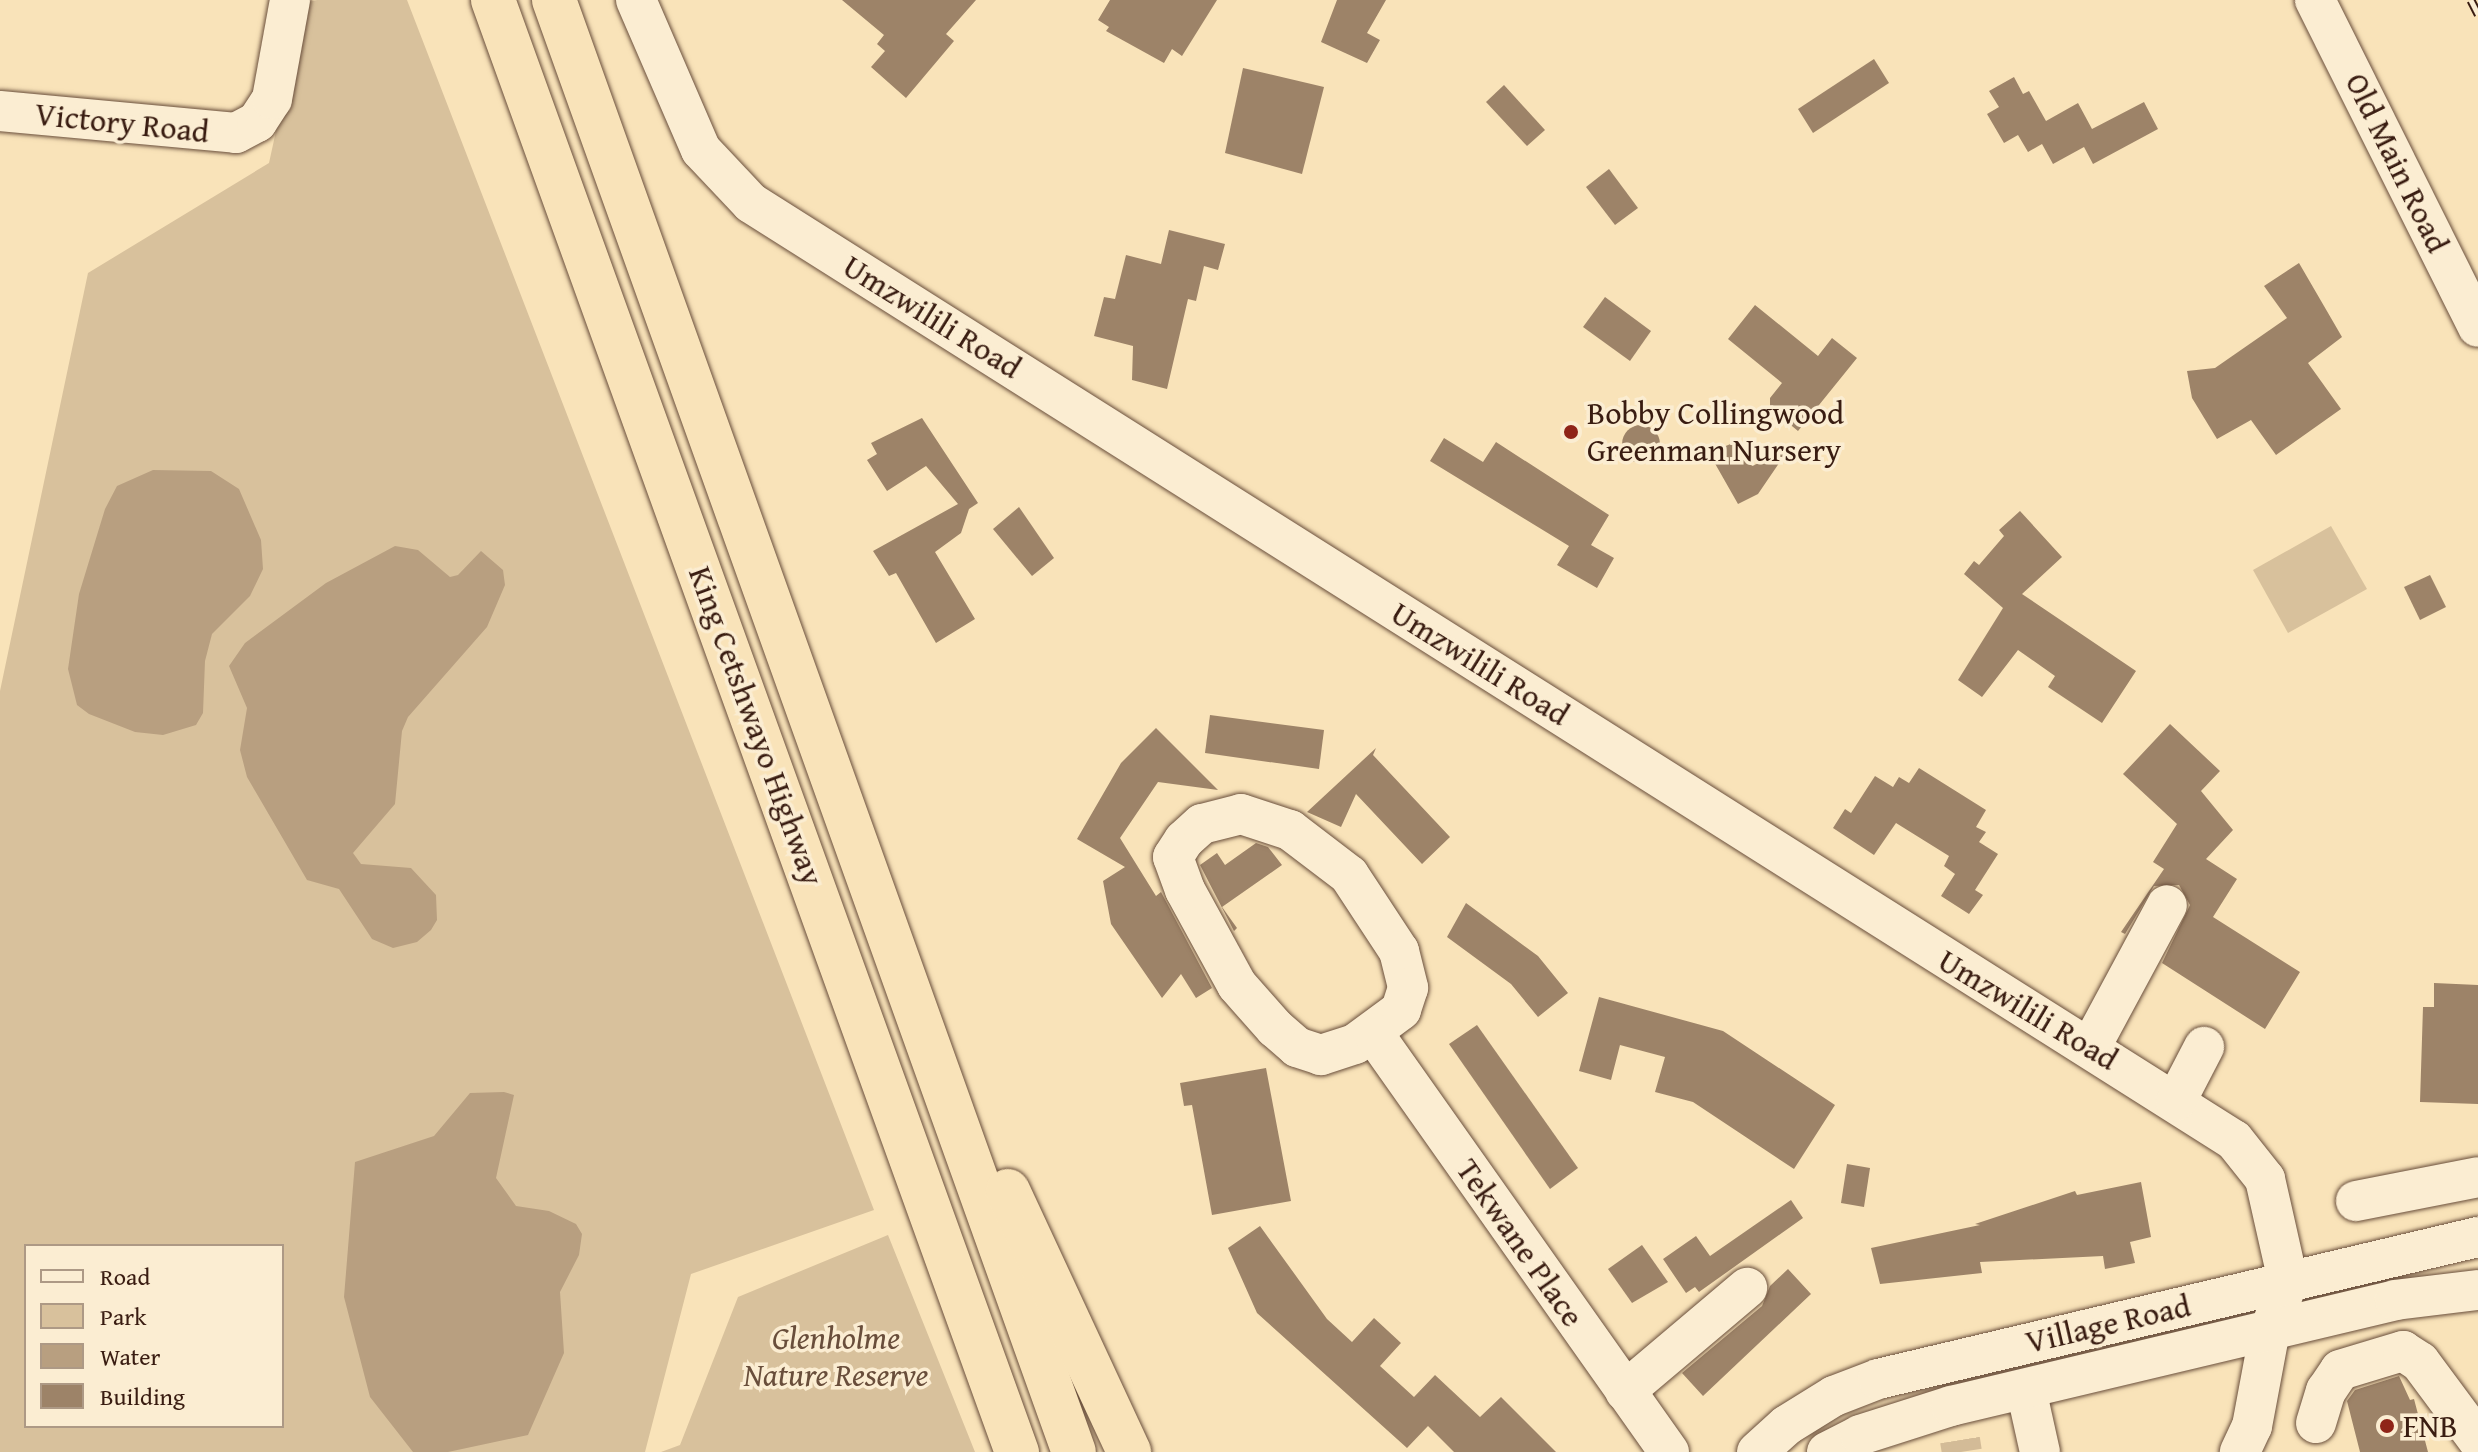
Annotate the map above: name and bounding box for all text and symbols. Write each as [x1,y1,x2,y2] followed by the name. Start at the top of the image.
[2337,67,2457,259] street label: Old Main Road
[33,95,211,151] street label: Victory Road
[836,247,1028,387] street label: Umzwilili Road
[1587,395,1844,470] place label: Bobby Collingwood Greenman Nursery
[1562,423,1580,441] marker: Bobby Collingwood Greenman Nursery
[680,561,832,891] street label: King Cetshwayo Highway
[1384,594,1576,734] street label: Umzwilili Road
[1931,941,2125,1079] street label: Umzwilili Road
[1448,1152,1592,1334] street label: Tekwane Place
[24,1244,284,1428] legend
[100,1259,150,1294] text: Road
[2022,1286,2194,1362] street label: Village Road
[100,1299,146,1334] text: Park
[744,1320,928,1395] park label: Glenholme Nature Reserve
[100,1339,160,1374] text: Water
[100,1379,185,1414] text: Building
[2403,1407,2458,1445] place label: FNB
[2378,1417,2396,1435] marker: FNB

